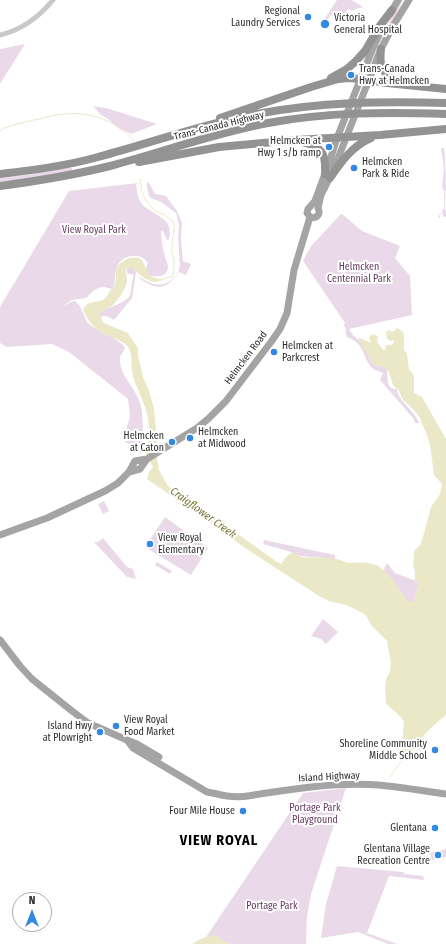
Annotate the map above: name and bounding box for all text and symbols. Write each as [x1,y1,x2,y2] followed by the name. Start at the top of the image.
[231,5,300,28] place label: Regional Laundry Services
[303,12,313,22] marker: Regional Laundry Services
[334,12,402,36] place label: Victoria General Hospital
[319,18,331,30] marker: Victoria General Hospital
[359,63,429,86] place label: Trans-Canada Hwy at Helmcken
[346,70,356,80] marker: Trans-Canada Hwy at Helmcken
[173,109,265,143] street label: Trans-Canada Highway
[258,135,321,158] place label: Helmcken at Hwy 1 s/b ramp
[324,142,334,152] marker: Helmcken at Hwy 1 s/b ramp
[362,156,409,180] place label: Helmcken Park & Ride
[349,163,359,173] marker: Helmcken Park & Ride
[62,224,126,236] park label: View Royal Park
[327,261,391,284] park label: Helmcken Centennial Park
[222,329,270,387] street label: Helmcken Road
[282,340,333,364] place label: Helmcken at Parkcrest
[269,347,279,357] marker: Helmcken at Parkcrest
[198,426,246,450] place label: Helmcken at Midwood
[124,430,164,454] place label: Helmcken at Caton
[185,433,195,443] marker: Helmcken at Midwood
[167,437,177,447] marker: Helmcken at Caton
[167,485,239,541] water label: Craigflower Creek
[158,532,204,556] place label: View Royal Elementary
[145,539,155,549] marker: View Royal Elementary
[124,714,175,738] place label: View Royal Food Market
[43,720,92,744] place label: Island Hwy at Plowright
[111,721,121,731] marker: View Royal Food Market
[95,727,105,737] marker: Island Hwy at Plowright
[339,738,427,762] place label: Shoreline Community Middle School
[430,745,440,755] marker: Shoreline Community Middle School
[298,769,360,785] street label: Island Highway
[289,802,341,826] park label: Portage Park Playground
[169,805,235,817] place label: Four Mile House
[238,806,248,816] marker: Four Mile House
[390,822,427,834] place label: Glentana
[430,823,440,833] marker: Glentana
[180,833,258,849] district label: VIEW ROYAL
[357,843,430,866] place label: Glentana Village Recreation Centre
[433,850,443,860] marker: Glentana Village Recreation Centre
[12,892,52,932] north arrow
[29,894,35,907] text: N
[246,900,298,912] park label: Portage Park

